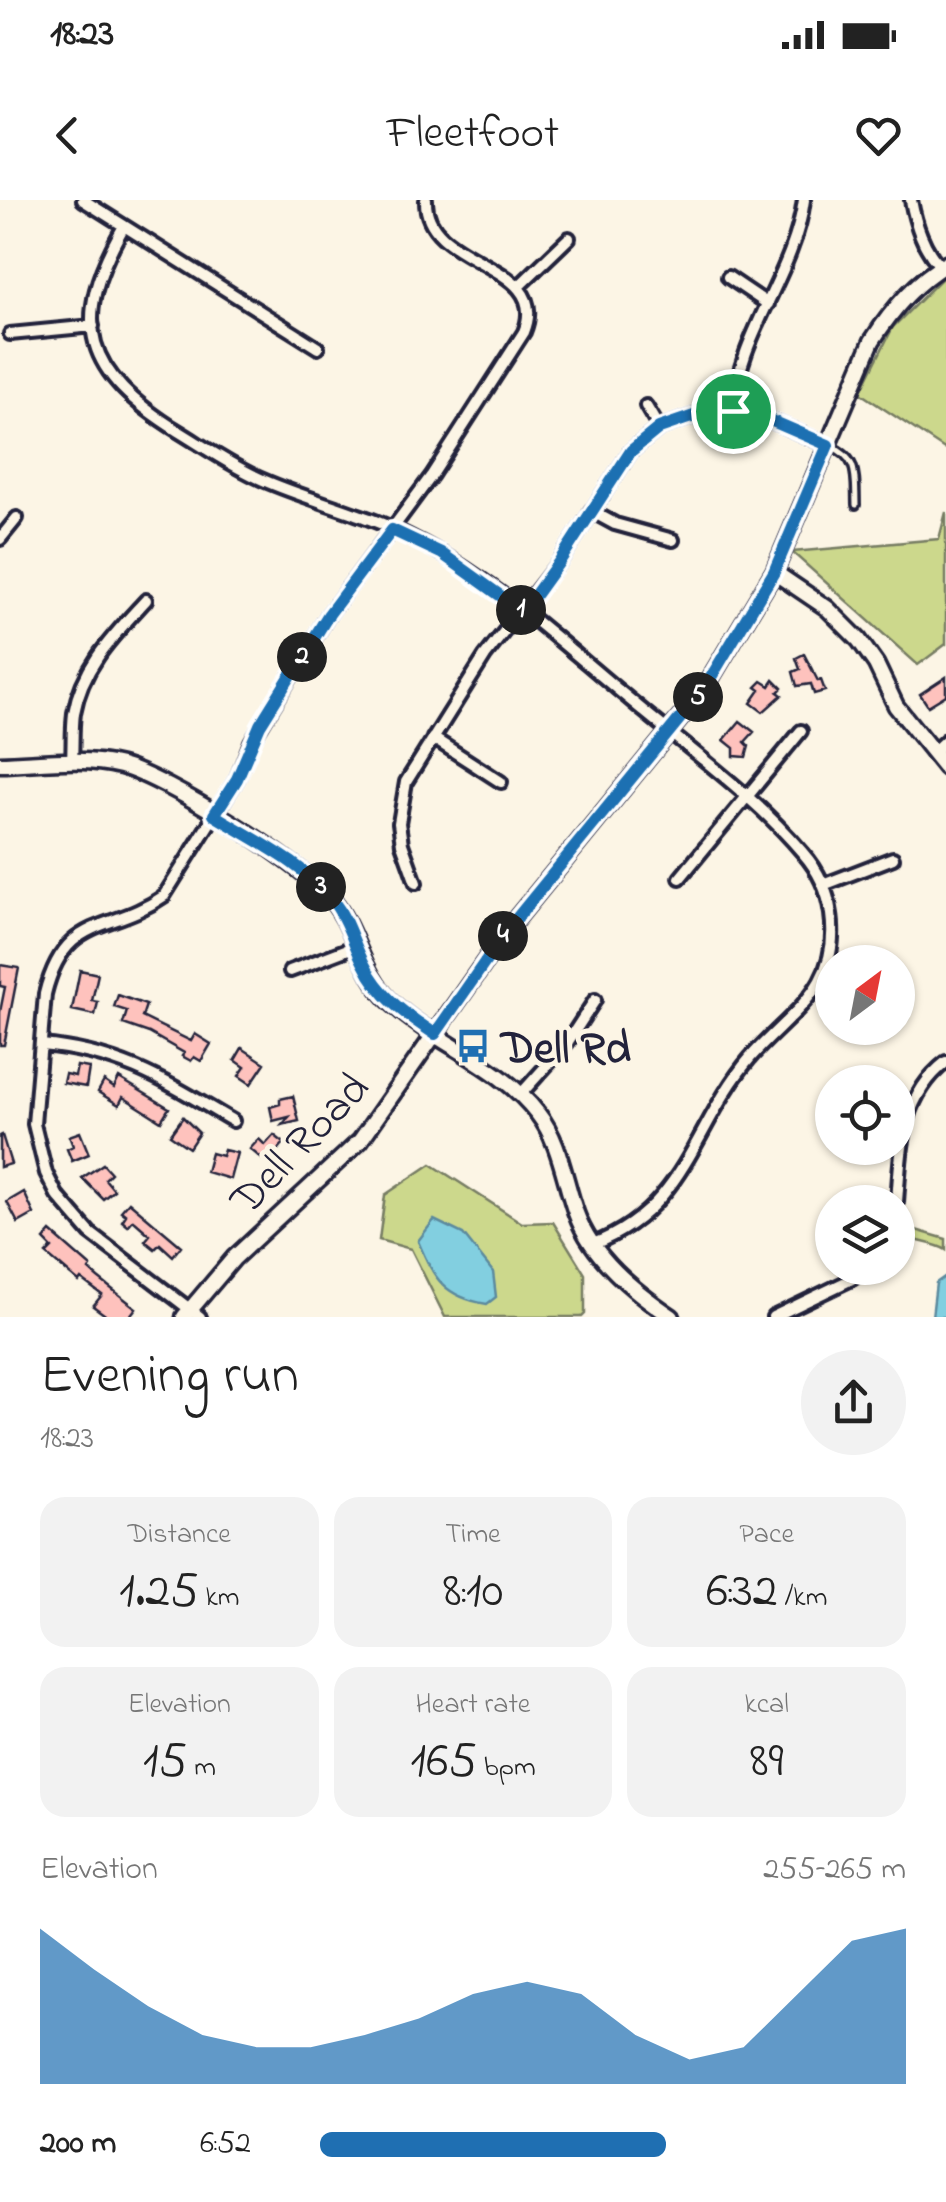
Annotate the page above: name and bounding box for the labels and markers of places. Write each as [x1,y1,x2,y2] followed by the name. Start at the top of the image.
[691,369,776,454] pin
[496,585,546,635] pin: 1
[277,632,327,682] pin: 2
[673,672,723,722] pin: 5
[296,862,346,912] pin: 3
[478,911,528,961] pin: 4
[499,1018,631,1084] place label: Dell Rd
[454,1027,492,1065] bus stop icon: Dell Rd

